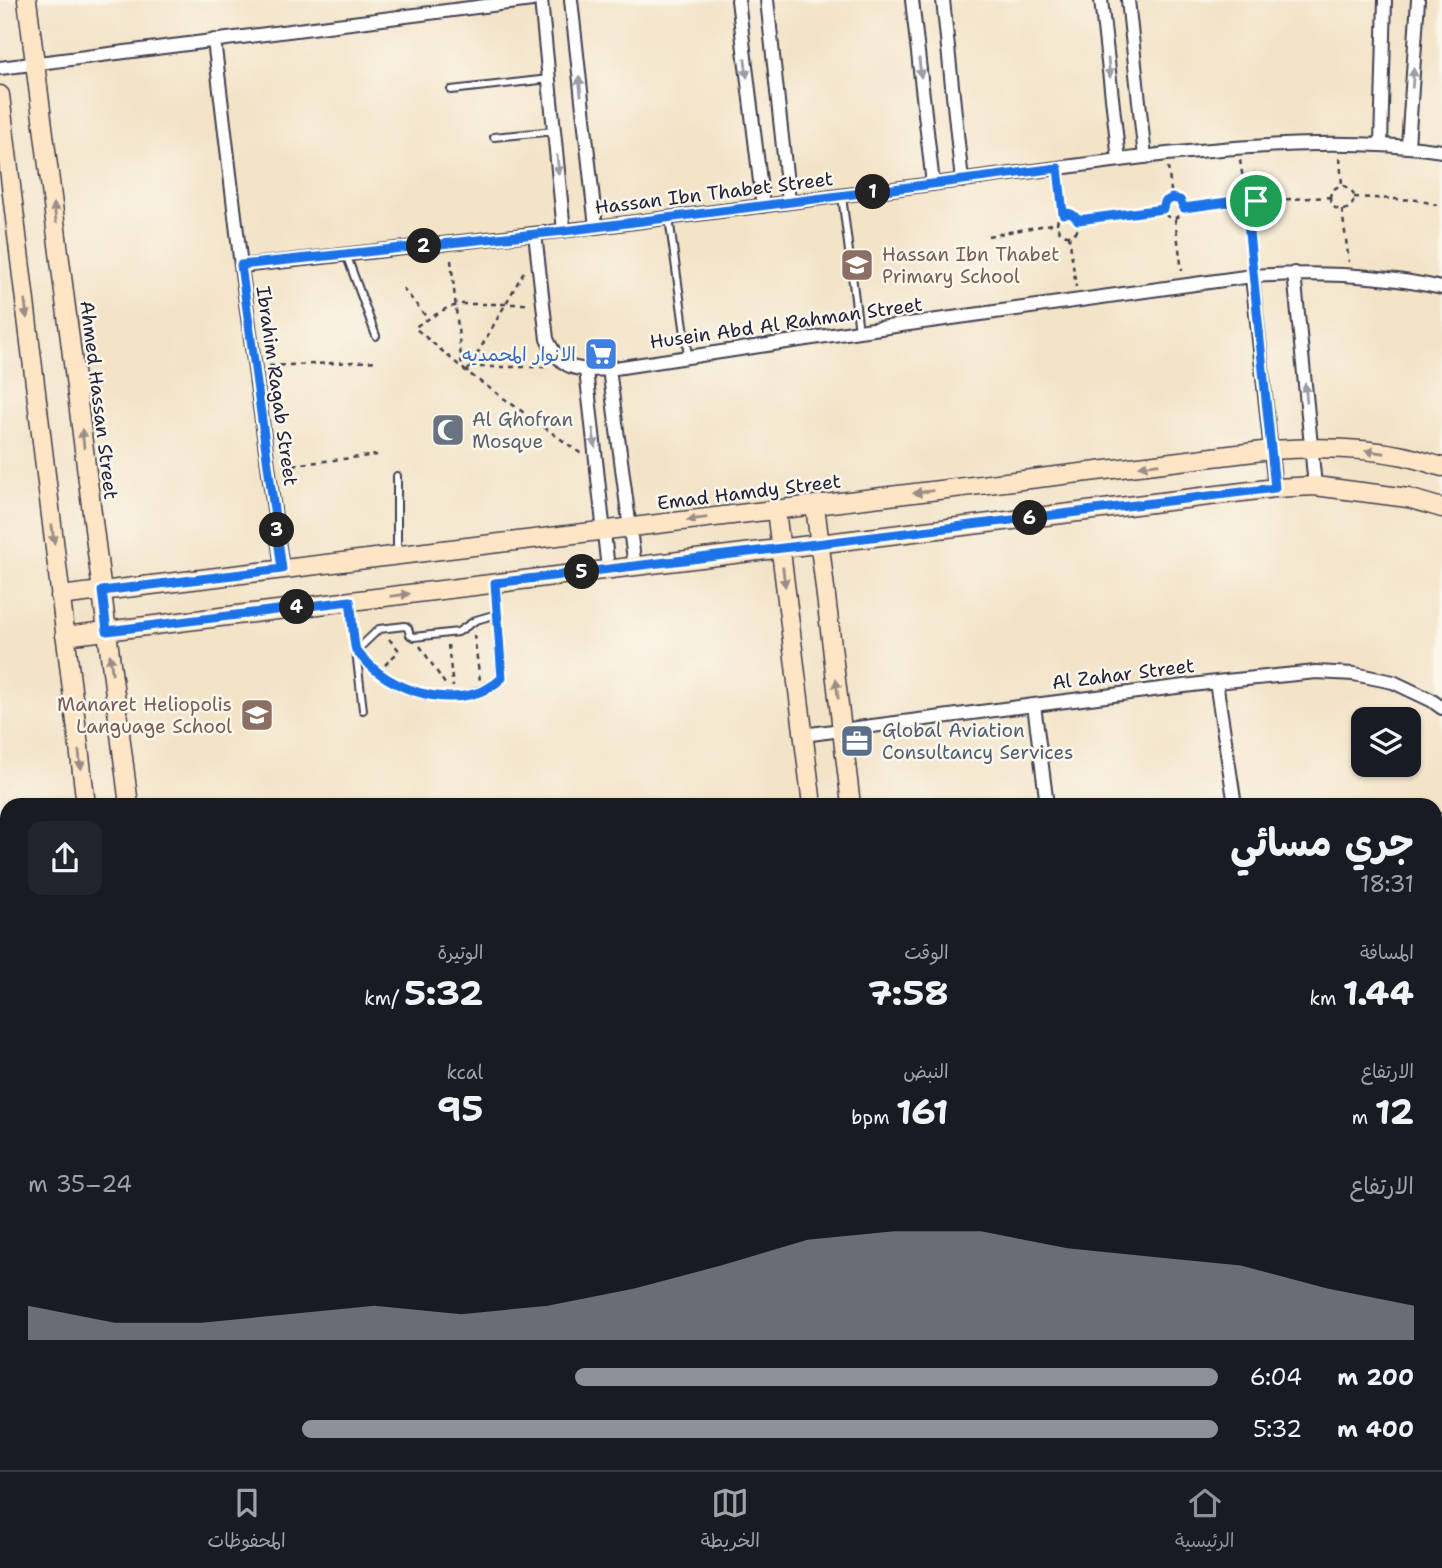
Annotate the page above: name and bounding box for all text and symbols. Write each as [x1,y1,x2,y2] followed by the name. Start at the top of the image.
[741,57,752,79] one-way arrow
[914,57,925,79] one-way arrow
[1104,57,1115,79] one-way arrow
[1408,67,1419,89] one-way arrow
[575,75,586,97] one-way arrow
[552,155,563,177] one-way arrow
[593,166,835,220] street label: Hassan Ibn Thabet Street
[1226,171,1286,231] pin
[856,174,890,210] pin: 1
[868,179,877,204] text: 1
[1237,182,1275,220] icon: arrive
[49,202,60,224] one-way arrow
[406,229,442,264] pin: 2
[417,233,430,258] text: 2
[882,242,1060,289] place label: Hassan Ibn Thabet Primary School
[838,246,876,284] school or university icon: Hassan Ibn Thabet Primary School
[251,284,303,488] street label: Ibrahim Ragab Street
[648,291,924,355] street label: Husein Abd Al Rahman Street
[20,298,31,320] one-way arrow
[74,299,124,501] street label: Ahmed Hassan Street
[582,335,620,373] supermarket icon: الانوار المحمديه
[462,342,576,367] place label: الانوار المحمديه
[1300,382,1311,404] one-way arrow
[472,407,573,454] place label: Al Ghofran Mosque
[429,411,467,449] mosque icon: Al Ghofran Mosque
[77,427,88,449] one-way arrow
[588,427,599,449] one-way arrow
[1364,447,1386,458] one-way arrow
[1138,459,1160,470] one-way arrow
[656,468,842,516] street label: Emad Hamdy Street
[912,487,934,498] one-way arrow
[1012,500,1048,536] pin: 6
[1023,505,1036,530] text: 6
[260,512,294,548] pin: 3
[686,514,708,525] one-way arrow
[270,517,283,542] text: 3
[48,524,59,546] one-way arrow
[564,554,600,590] pin: 5
[576,559,587,584] text: 5
[778,567,789,589] one-way arrow
[390,589,412,600] one-way arrow
[280,590,314,624] pin: 4
[290,594,303,619] text: 4
[106,653,117,675] one-way arrow
[1050,653,1196,695] street label: Al Zahar Street
[831,677,842,699] one-way arrow
[57,692,232,739] place label: Manaret Heliopolis Language School
[238,696,276,734] school or university icon: Manaret Heliopolis Language School
[1351,707,1421,777] map controls
[1351,707,1421,777] button: layers
[882,718,1073,765] place label: Global Aviation Consultancy Services
[838,722,876,760] office icon: Global Aviation Consultancy Services
[75,750,86,772] one-way arrow
[1230,817,1414,868] text: جري مسائي
[28,821,102,895] button: share
[1360,869,1414,899] text: 18:31
[437,940,483,965] text: الوتيرة
[904,940,949,965] text: الوقت
[1360,940,1414,965] text: المسافة
[404,969,483,1016] text: 5:32
[868,969,949,1016] text: 7:58
[1343,969,1414,1016] text: 1.44
[364,986,404,1011] text: /km
[1309,986,1343,1011] text: km
[903,1059,949,1084] text: النبض
[1361,1059,1414,1084] text: الارتفاع
[446,1060,483,1085] text: kcal
[437,1085,483,1132] text: 95
[896,1088,949,1135] text: 161
[1375,1088,1414,1135] text: 12
[851,1105,896,1130] text: bpm
[1352,1105,1375,1130] text: m
[28,1169,132,1199] text: 24–35 m
[1350,1171,1414,1201] text: الارتفاع
[1250,1362,1302,1392] text: 6:04
[1337,1362,1414,1392] text: 200 m
[1253,1414,1302,1444] text: 5:32
[1337,1414,1414,1444] text: 400 m
[207,1484,286,1557] tab: المحفوظات
[701,1484,760,1557] tab: الخريطة
[1175,1484,1235,1557] tab: الرئيسية

